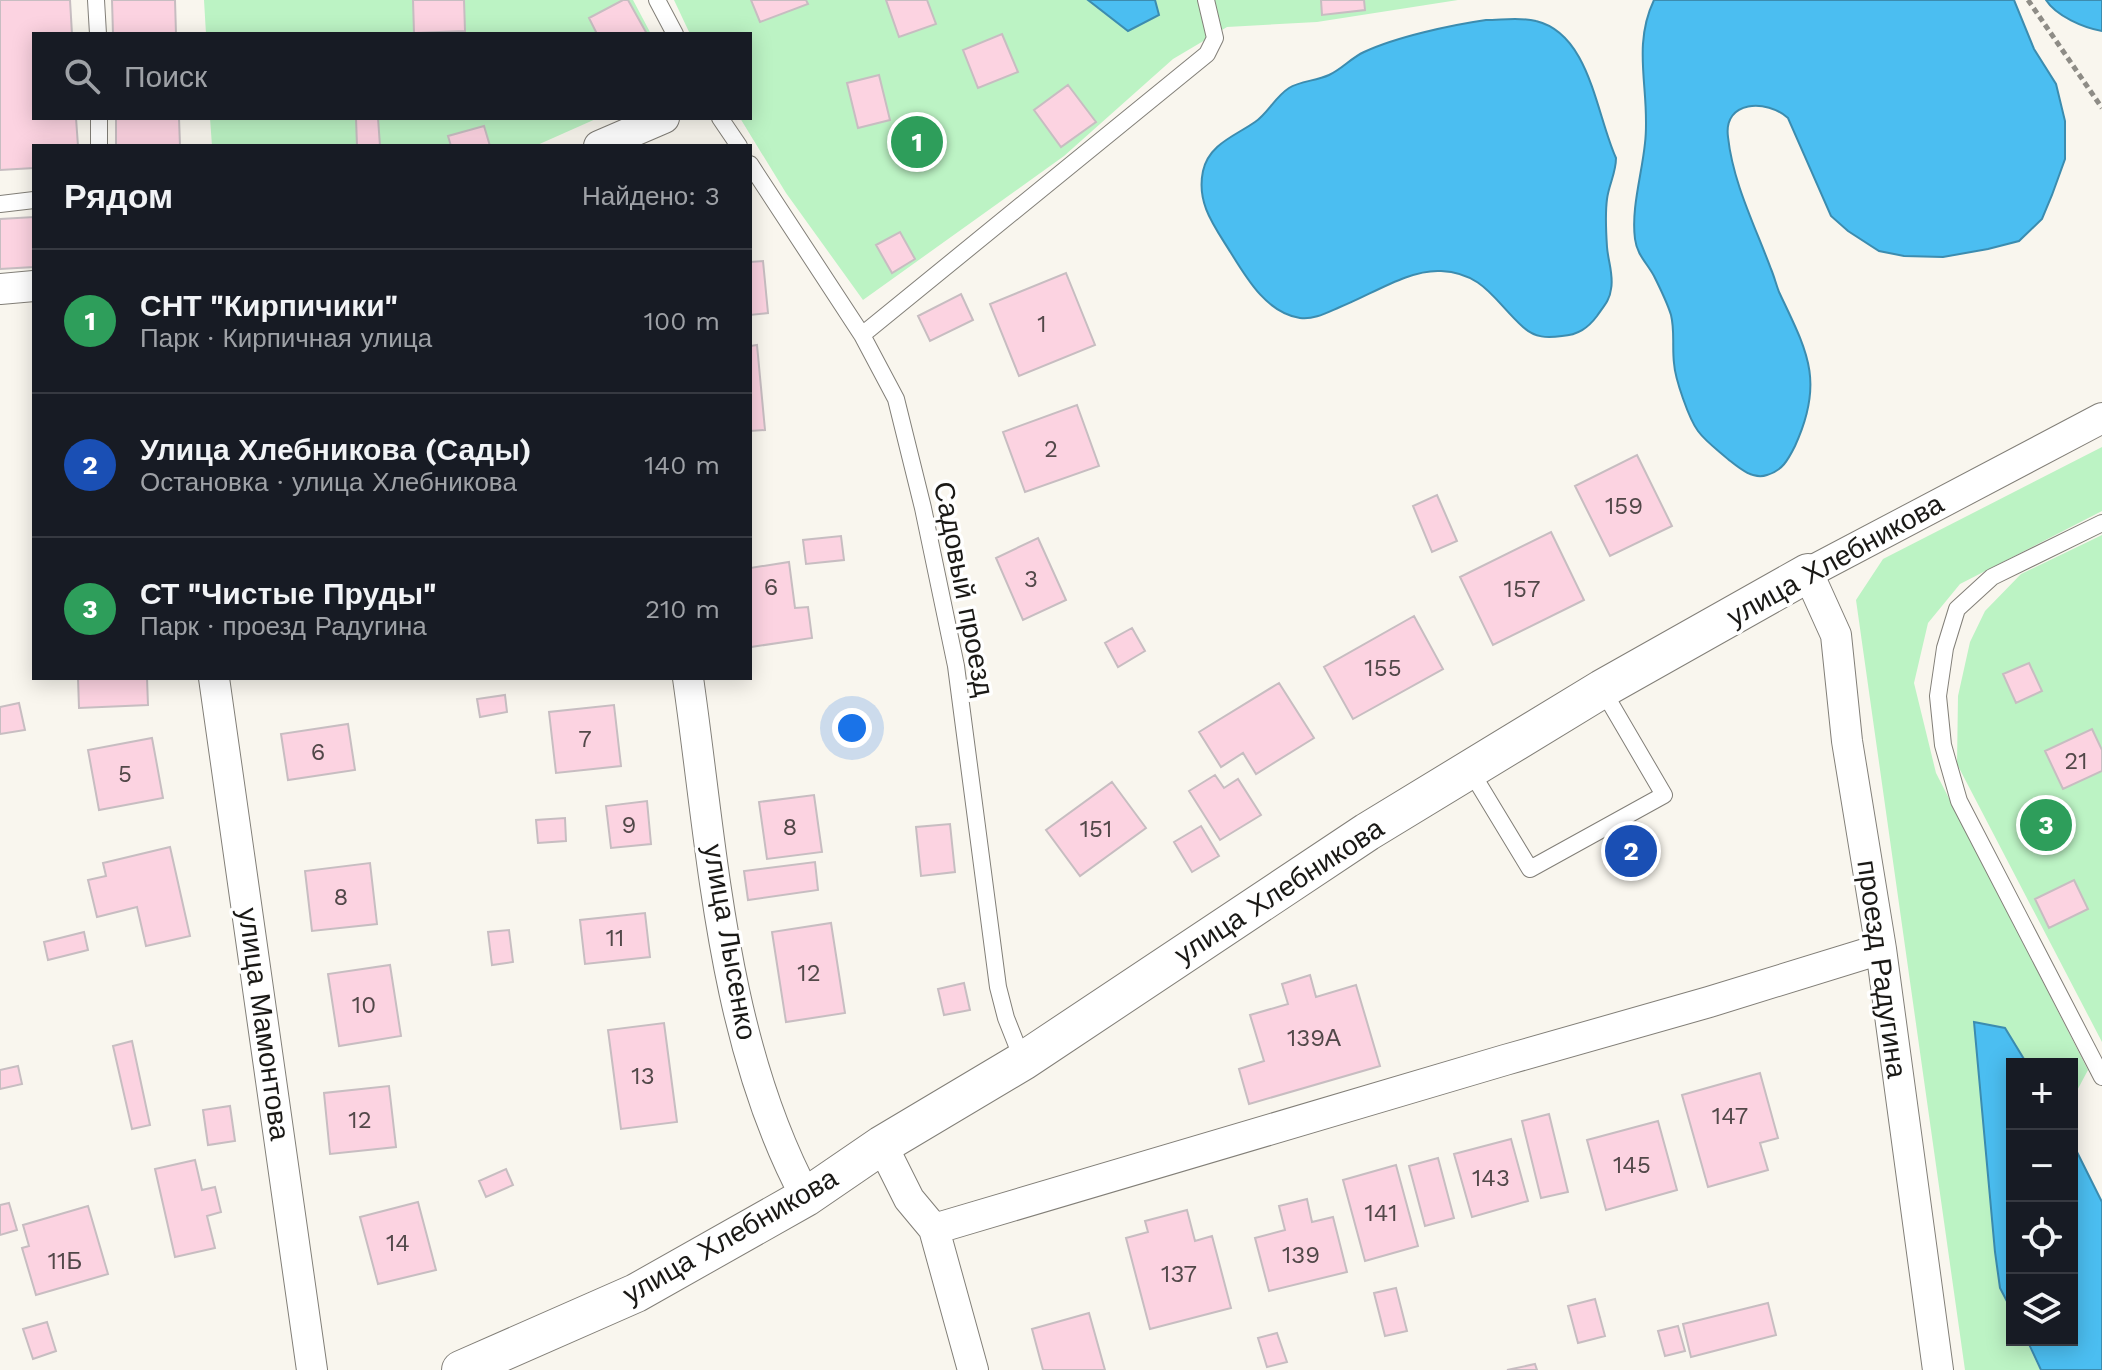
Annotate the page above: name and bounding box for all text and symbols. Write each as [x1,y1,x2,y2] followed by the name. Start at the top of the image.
[32,32,752,120] search box
[60,54,104,98] icon: search
[124,59,207,94] text: Поиск
[891,112,943,172] pin: 1
[64,176,173,216] text: Рядом
[582,181,720,211] text: Найдено: 3
[140,288,398,323] text: СНТ "Кирпичики"
[84,306,96,336] text: 1
[644,306,720,336] text: 100 m
[1037,310,1047,338] house number: 1
[140,323,432,353] text: Парк · Кирпичная улица
[140,432,532,467] text: Улица Хлебникова (Сады)
[1044,435,1058,463] house number: 2
[82,450,98,480] text: 2
[644,450,720,480] text: 140 m
[140,467,517,497] text: Остановка · улица Хлебникова
[927,479,1001,699] street label: Садовый проезд
[1721,487,1949,633] street label: улица Хлебникова
[1605,492,1643,520] house number: 159
[1024,565,1038,593] house number: 3
[764,573,778,601] house number: 6
[1504,575,1540,603] house number: 157
[140,576,437,611] text: СТ "Чистые Пруды"
[82,594,98,624] text: 3
[645,594,720,624] text: 210 m
[140,611,427,641] text: Парк · проезд Радугина
[1364,654,1402,682] house number: 155
[832,708,872,748] your location
[578,725,592,753] house number: 7
[311,738,325,766] house number: 6
[2064,747,2088,775] house number: 21
[118,760,132,788] house number: 5
[2020,795,2072,855] pin: 3
[622,811,636,839] house number: 9
[1168,811,1390,971] street label: улица Хлебникова
[783,813,797,841] house number: 8
[1080,815,1112,843] house number: 151
[1605,821,1657,881] pin: 2
[697,842,763,1042] street label: улица Лысенко
[1850,858,1914,1081] street label: проезд Радугина
[334,883,348,911] house number: 8
[231,906,297,1143] street label: улица Мамонтова
[606,924,624,952] house number: 11
[797,959,821,987] house number: 12
[352,991,376,1019] house number: 10
[1287,1024,1341,1052] house number: 139А
[2006,1058,2078,1346] map controls
[2006,1058,2078,1130] button: +
[631,1062,655,1090] house number: 13
[1712,1102,1748,1130] house number: 147
[348,1106,372,1134] house number: 12
[2006,1130,2078,1202] button: −
[1613,1151,1651,1179] house number: 145
[617,1161,843,1311] street label: улица Хлебникова
[1472,1164,1510,1192] house number: 143
[1365,1199,1398,1227] house number: 141
[2006,1202,2078,1274] button: locate
[386,1229,410,1257] house number: 14
[1282,1241,1320,1269] house number: 139
[48,1247,82,1275] house number: 11Б
[1161,1260,1197,1288] house number: 137
[2006,1274,2078,1346] button: layers

